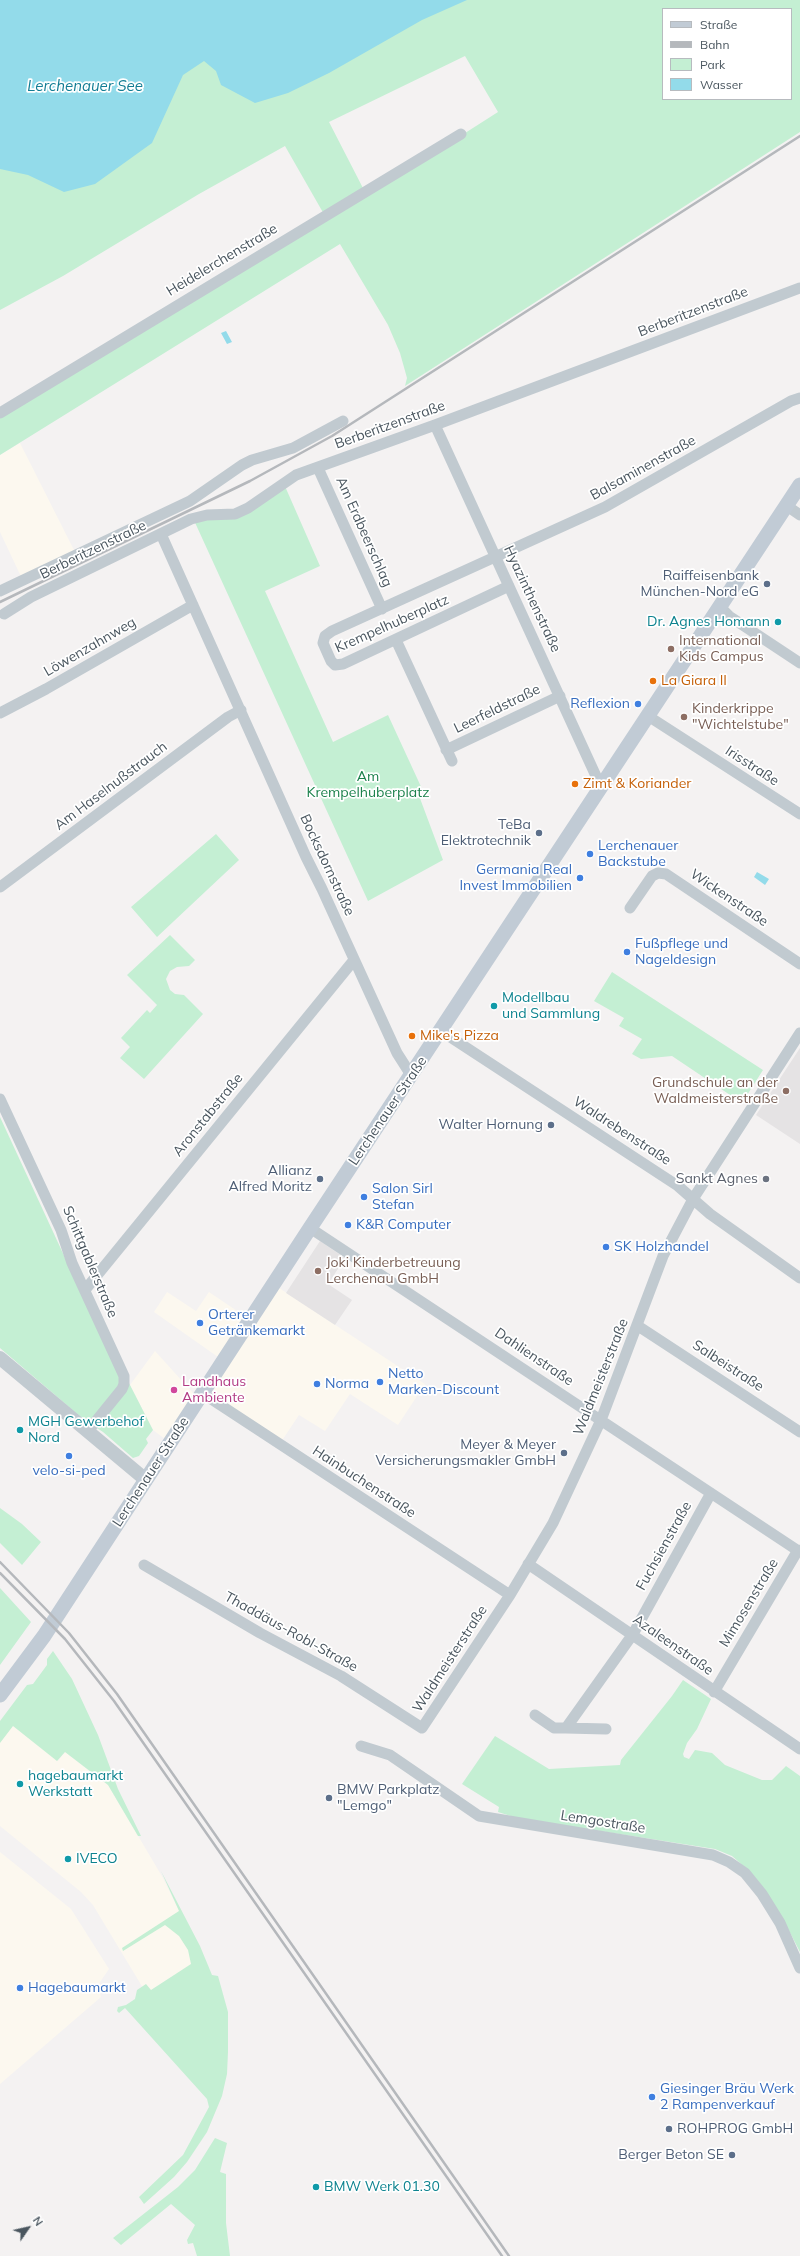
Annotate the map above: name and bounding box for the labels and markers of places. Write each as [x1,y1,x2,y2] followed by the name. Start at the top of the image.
[640,568,759,600] place label: Raiffeisenbank München-Nord eG
[762,579,772,589] marker: Raiffeisenbank München-Nord eG
[647,614,770,630] place label: Dr. Agnes Homann
[773,617,783,627] marker: Dr. Agnes Homann
[679,633,764,666] place label: International Kids Campus
[666,644,676,654] marker: International Kids Campus
[661,673,727,689] place label: La Giara II
[648,676,658,686] marker: La Giara II
[570,696,630,712] place label: Reflexion
[633,699,643,709] marker: Reflexion
[692,701,789,734] place label: Kinderkrippe "Wichtelstube"
[679,712,689,722] marker: Kinderkrippe "Wichtelstube"
[583,776,691,792] place label: Zimt & Koriander
[570,779,580,789] marker: Zimt & Koriander
[441,817,531,850] place label: TeBa Elektrotechnik
[534,828,544,838] marker: TeBa Elektrotechnik
[598,838,678,870] place label: Lerchenauer Backstube
[585,849,595,859] marker: Lerchenauer Backstube
[459,862,572,894] place label: Germania Real Invest Immobilien
[575,873,585,883] marker: Germania Real Invest Immobilien
[635,936,728,968] place label: Fußpflege und Nageldesign
[622,947,632,957] marker: Fußpflege und Nageldesign
[502,990,600,1022] place label: Modellbau und Sammlung
[489,1001,499,1011] marker: Modellbau und Sammlung
[420,1028,499,1044] place label: Mike's Pizza
[407,1031,417,1041] marker: Mike's Pizza
[652,1075,778,1108] place label: Grundschule an der Waldmeisterstraße
[781,1086,791,1096] marker: Grundschule an der Waldmeisterstraße
[439,1117,543,1133] place label: Walter Hornung
[546,1120,556,1130] marker: Walter Hornung
[228,1163,312,1196] place label: Allianz Alfred Moritz
[676,1171,758,1187] place label: Sankt Agnes
[315,1174,325,1184] marker: Allianz Alfred Moritz
[761,1174,771,1184] marker: Sankt Agnes
[372,1181,433,1214] place label: Salon Sirl Stefan
[359,1192,369,1202] marker: Salon Sirl Stefan
[356,1217,451,1233] place label: K&R Computer
[343,1220,353,1230] marker: K&R Computer
[614,1239,709,1255] place label: SK Holzhandel
[601,1242,611,1252] marker: SK Holzhandel
[326,1255,461,1288] place label: Joki Kinderbetreuung Lerchenau GmbH
[313,1266,323,1276] marker: Joki Kinderbetreuung Lerchenau GmbH
[208,1307,305,1340] place label: Orterer Getränkemarkt
[195,1318,205,1328] marker: Orterer Getränkemarkt
[388,1366,499,1398] place label: Netto Marken-Discount
[182,1374,246,1406] place label: Landhaus Ambiente
[325,1376,369,1392] place label: Norma
[375,1377,385,1387] marker: Netto Marken-Discount
[312,1379,322,1389] marker: Norma
[169,1385,179,1395] marker: Landhaus Ambiente
[28,1414,144,1446] place label: MGH Gewerbehof Nord
[15,1425,25,1435] marker: MGH Gewerbehof Nord
[375,1437,556,1470] place label: Meyer & Meyer Versicherungsmakler GmbH
[559,1448,569,1458] marker: Meyer & Meyer Versicherungsmakler GmbH
[64,1451,74,1461] marker: velo-si-ped
[32,1463,106,1479] place label: velo-si-ped
[28,1768,123,1800] place label: hagebaumarkt Werkstatt
[15,1779,25,1789] marker: hagebaumarkt Werkstatt
[337,1782,440,1814] place label: BMW Parkplatz "Lemgo"
[324,1793,334,1803] marker: BMW Parkplatz "Lemgo"
[76,1851,118,1867] place label: IVECO
[63,1854,73,1864] marker: IVECO
[28,1980,126,1996] place label: Hagebaumarkt
[15,1983,25,1993] marker: Hagebaumarkt
[660,2081,794,2114] place label: Giesinger Bräu Werk 2 Rampenverkauf
[647,2092,657,2102] marker: Giesinger Bräu Werk 2 Rampenverkauf
[677,2121,793,2137] place label: ROHPROG GmbH
[664,2124,674,2134] marker: ROHPROG GmbH
[618,2147,724,2163] place label: Berger Beton SE
[727,2150,737,2160] marker: Berger Beton SE
[324,2179,440,2195] place label: BMW Werk 01.30
[311,2182,321,2192] marker: BMW Werk 01.30

